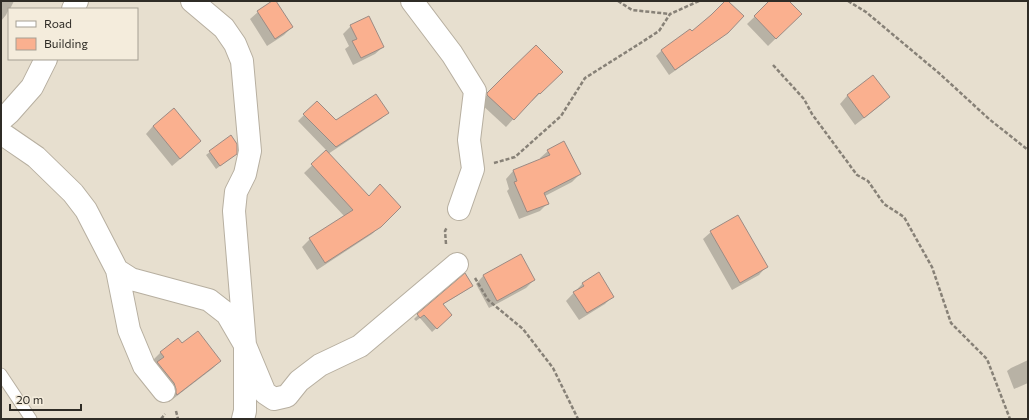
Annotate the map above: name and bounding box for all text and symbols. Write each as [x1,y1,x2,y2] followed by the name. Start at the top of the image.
[8,8,138,60] legend
[44,16,72,30] text: Road
[44,36,88,50] text: Building
[10,386,81,412] scale bar
[16,392,43,406] text: 20 m

